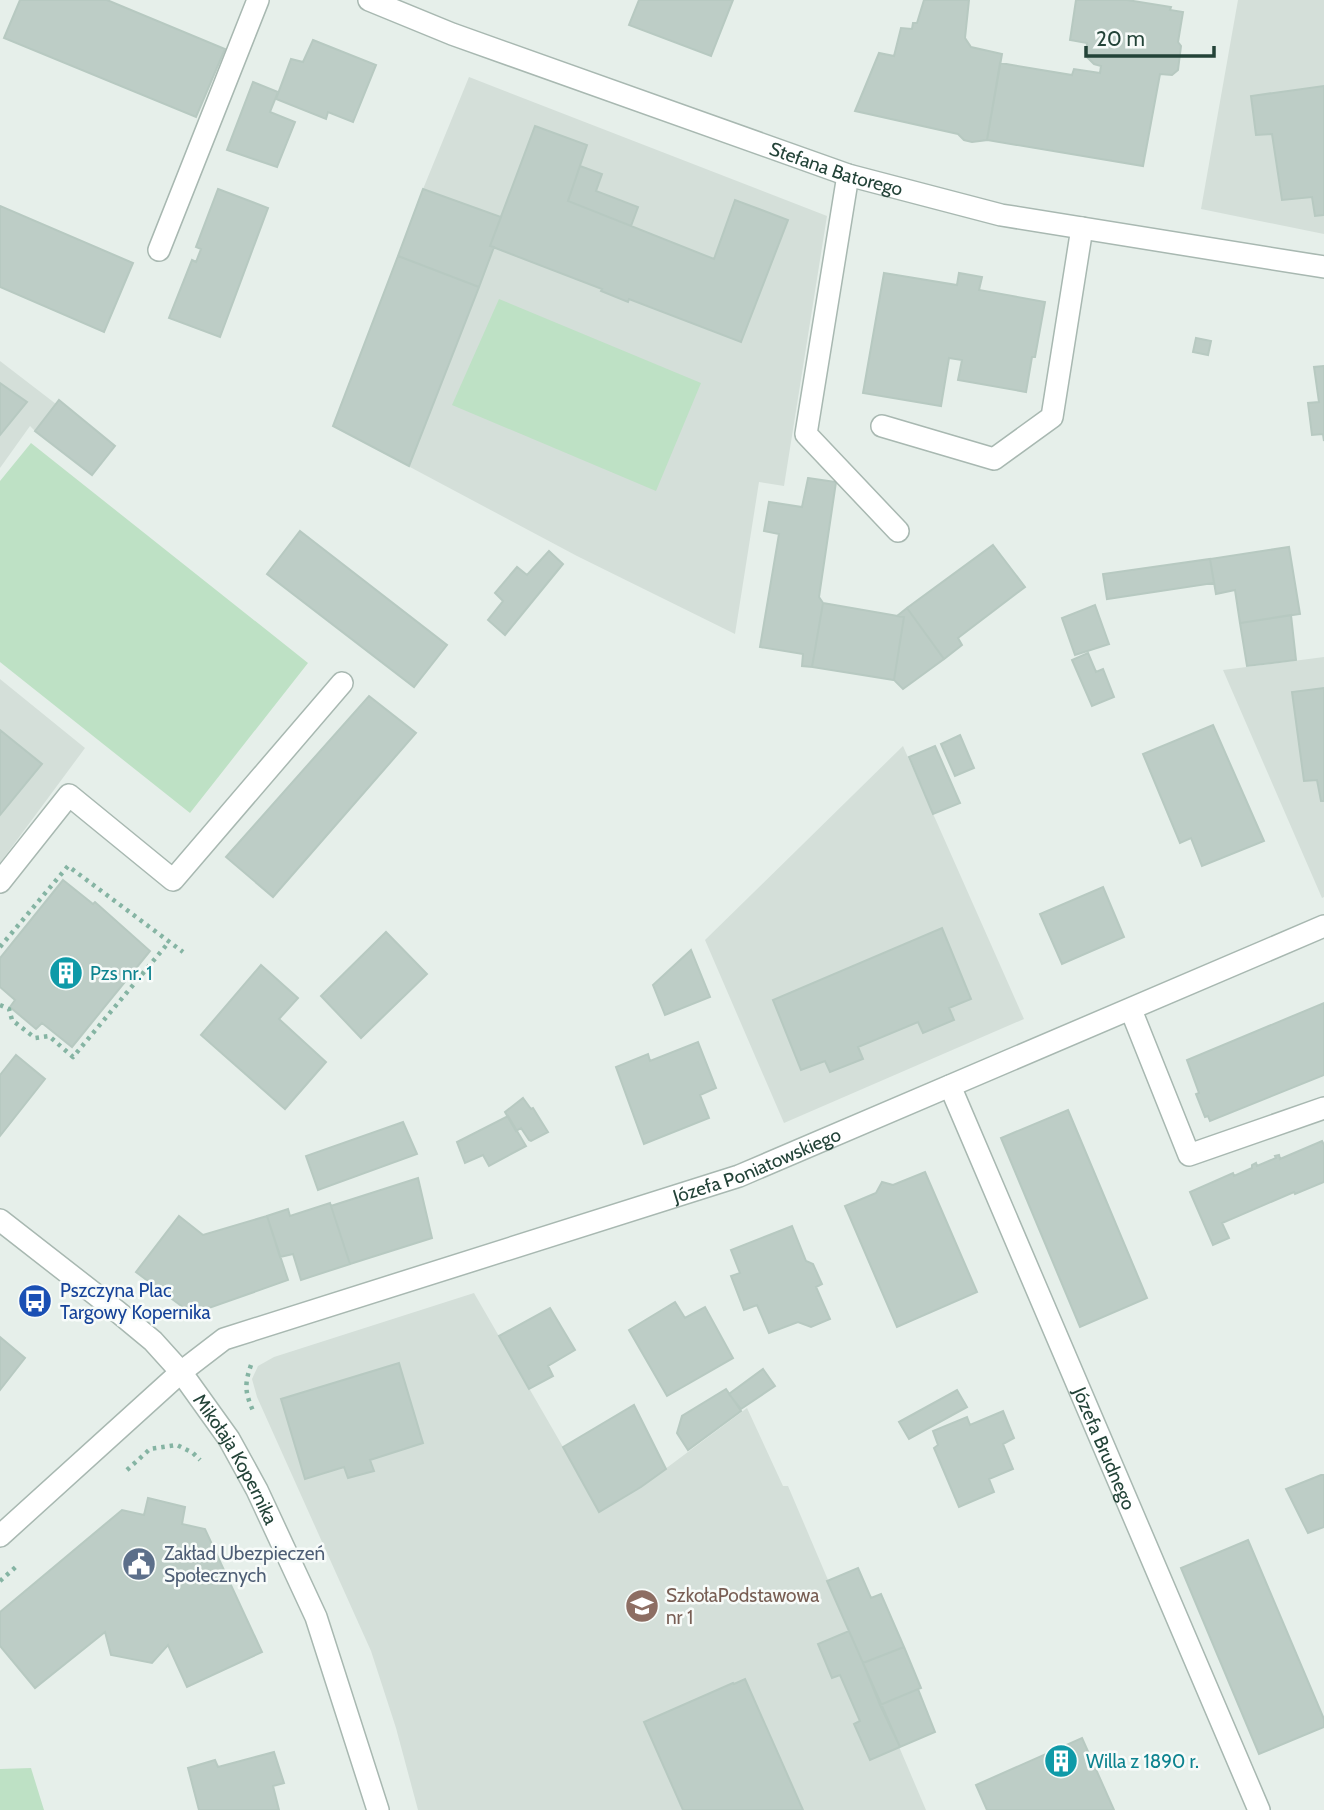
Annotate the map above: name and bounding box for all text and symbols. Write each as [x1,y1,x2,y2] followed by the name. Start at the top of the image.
[1086,14,1214,58] scale bar
[1096,26,1145,51] text: 20 m
[766,137,905,201] street label: Stefana Batorego
[47,954,85,992] building icon: Pzs nr. 1
[90,962,152,985] place label: Pzs nr. 1
[669,1123,844,1208] street label: Józefa Poniatowskiego
[60,1279,211,1324] place label: Pszczyna Plac Targowy Kopernika
[16,1282,54,1320] bus stop icon: Pszczyna Plac Targowy Kopernika
[1068,1383,1140,1513] street label: Józefa Brudnego
[188,1389,282,1528] street label: Mikołaja Kopernika
[164,1542,325,1587] place label: Zakład Ubezpieczeń Społecznych
[120,1545,158,1583] public building icon: Zakład Ubezpieczeń Społecznych
[666,1584,819,1629] place label: SzkołaPodstawowa nr 1
[623,1587,661,1625] school or university icon: SzkołaPodstawowa nr 1
[1042,1742,1080,1780] building icon: Willa z 1890 r.
[1086,1750,1199,1773] place label: Willa z 1890 r.

